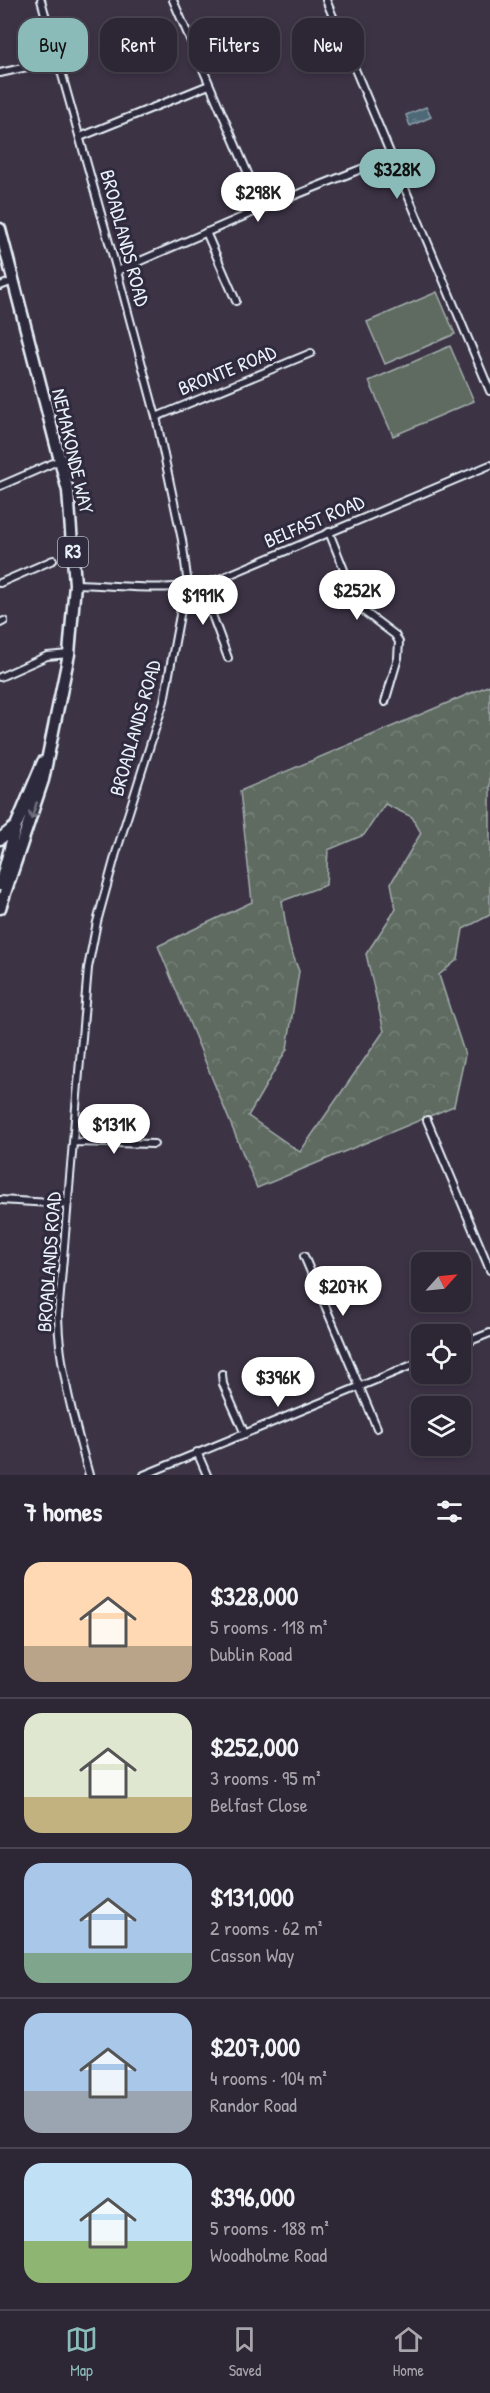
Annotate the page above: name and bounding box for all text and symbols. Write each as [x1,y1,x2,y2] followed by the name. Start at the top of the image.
[18,18,88,72] chip: Buy
[100,18,177,72] chip: Rent
[189,18,280,72] chip: Filters
[292,18,364,72] chip: New
[355,149,439,200] pin: $328K
[373,155,421,182] text: $328K
[94,167,157,310] street label: BROADLANDS ROAD
[216,172,300,223] pin: $298K
[235,178,281,205] text: $298K
[174,337,280,401] street label: BRONTE ROAD
[46,386,101,516] street label: NEMAKONDE WAY
[260,487,368,554] street label: BELFAST ROAD
[58,537,88,567] road number: R3
[315,570,399,621] pin: $252K
[161,575,245,626] pin: $191K
[333,576,381,603] text: $252K
[182,581,224,608] text: $191K
[102,656,167,799] street label: BROADLANDS ROAD
[27,801,38,820] one-way arrow
[72,1104,156,1155] pin: $131K
[92,1110,136,1137] text: $131K
[30,1191,67,1333] street label: BROADLANDS ROAD
[411,1252,471,1312] north arrow
[411,1252,471,1456] map controls
[301,1266,385,1317] pin: $207K
[319,1272,367,1299] text: $207K
[411,1324,471,1384] button: locate
[236,1357,320,1408] pin: $396K
[256,1363,300,1390] text: $396K
[411,1396,471,1456] button: layers
[24,1494,102,1529] text: 7 homes
[433,1495,466,1528] icon: filters
[210,1578,298,1613] text: $328,000
[72,1586,144,1658] icon: home
[210,1613,327,1640] text: 5 rooms · 118 m²
[210,1640,292,1667] text: Dublin Road
[210,1729,299,1764] text: $252,000
[72,1737,144,1809] icon: home
[210,1764,320,1791] text: 3 rooms · 95 m²
[210,1791,308,1818] text: Belfast Close
[210,1879,294,1914] text: $131,000
[72,1887,144,1959] icon: home
[210,1914,322,1941] text: 2 rooms · 62 m²
[210,1941,295,1968] text: Casson Way
[210,2029,300,2064] text: $207,000
[72,2037,144,2109] icon: home
[210,2064,327,2091] text: 4 rooms · 104 m²
[210,2091,297,2118] text: Randor Road
[210,2179,295,2214] text: $396,000
[72,2187,144,2259] icon: home
[210,2214,329,2241] text: 5 rooms · 188 m²
[210,2241,327,2268] text: Woodholme Road
[65,2323,98,2381] tab: Map
[228,2323,261,2381] tab: Saved
[392,2323,425,2381] tab: Home

